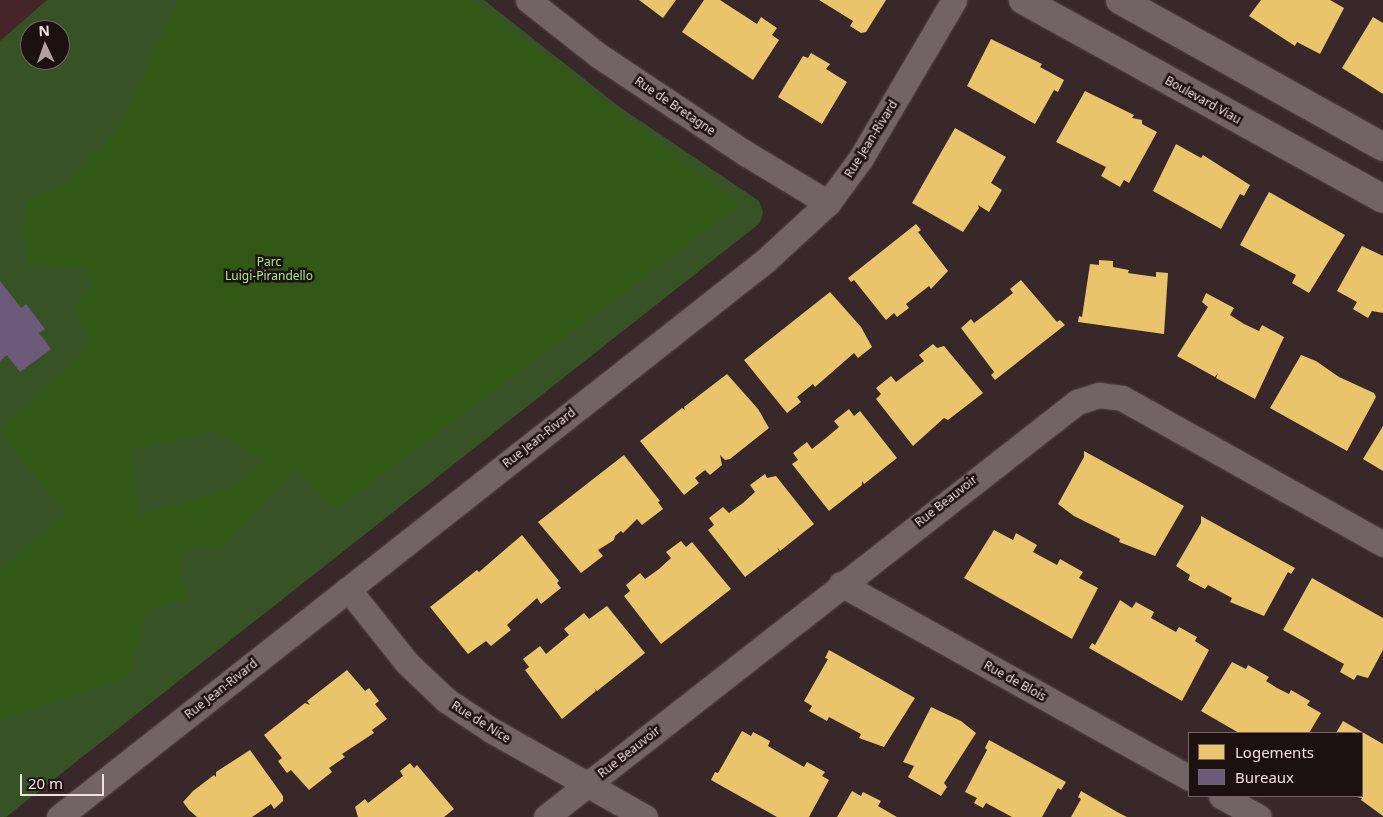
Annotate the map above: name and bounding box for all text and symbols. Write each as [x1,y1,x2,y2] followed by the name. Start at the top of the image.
[20,20,70,70] north arrow
[38,21,50,40] text: N
[1163,73,1243,127] street label: Boulevard Viau
[632,74,718,138] street label: Rue de Bretagne
[841,98,901,180] street label: Rue Jean-Rivard
[225,255,313,283] park label: Parc Luigi-Pirandello
[500,405,578,471] street label: Rue Jean-Rivard
[912,472,980,530] street label: Rue Beauvoir
[182,656,260,722] street label: Rue Jean-Rivard
[981,658,1049,704] street label: Rue de Blois
[449,698,513,746] street label: Rue de Nice
[595,723,663,781] street label: Rue Beauvoir
[1188,732,1363,797] legend
[1235,742,1314,762] text: Logements
[22,764,106,796] scale bar
[1235,767,1294,787] text: Bureaux
[28,773,63,793] text: 20 m

